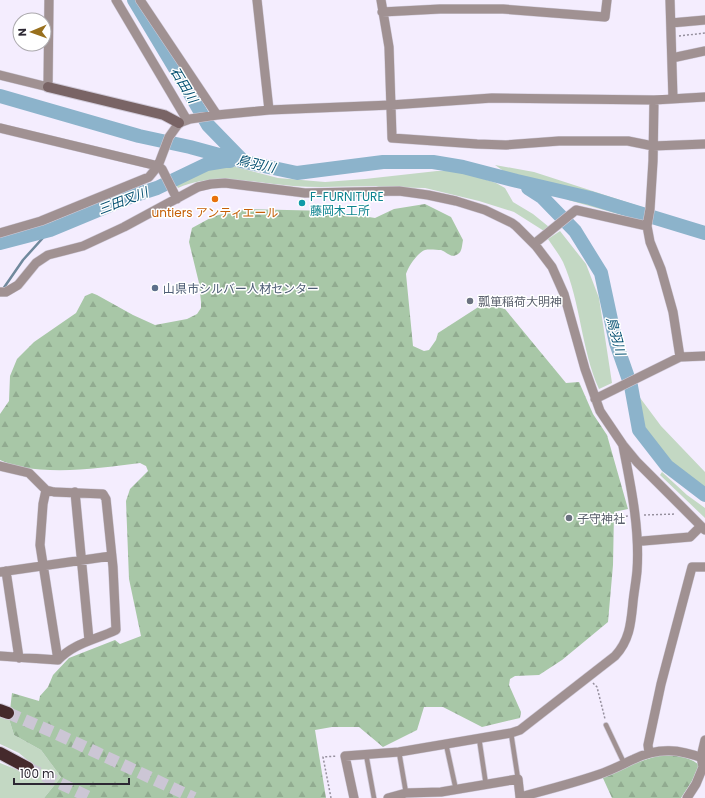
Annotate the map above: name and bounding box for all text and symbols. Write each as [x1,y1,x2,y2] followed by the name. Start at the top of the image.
[12,12,52,52] north arrow
[14,28,30,37] text: N
[166,63,203,108] water label: 石田川
[235,150,279,178] water label: 鳥羽川
[95,182,153,219] water label: 三田叉川
[310,188,384,219] place label: F-FURNITURE 藤岡木工所
[210,194,220,204] marker: untiers アンティエール
[297,198,307,208] marker: F-FURNITURE 藤岡木工所
[152,204,278,221] place label: untiers アンティエール
[163,280,319,297] place label: 山県市シルバー人材センター
[150,283,160,293] marker: 山県市シルバー人材センター
[478,293,562,310] place label: 瓢箪稲荷大明神
[465,296,475,306] marker: 瓢箪稲荷大明神
[602,315,631,359] water label: 鳥羽川
[577,510,625,527] place label: 子守神社
[564,513,574,523] marker: 子守神社
[14,760,129,786] scale bar
[20,765,54,782] text: 100 m

